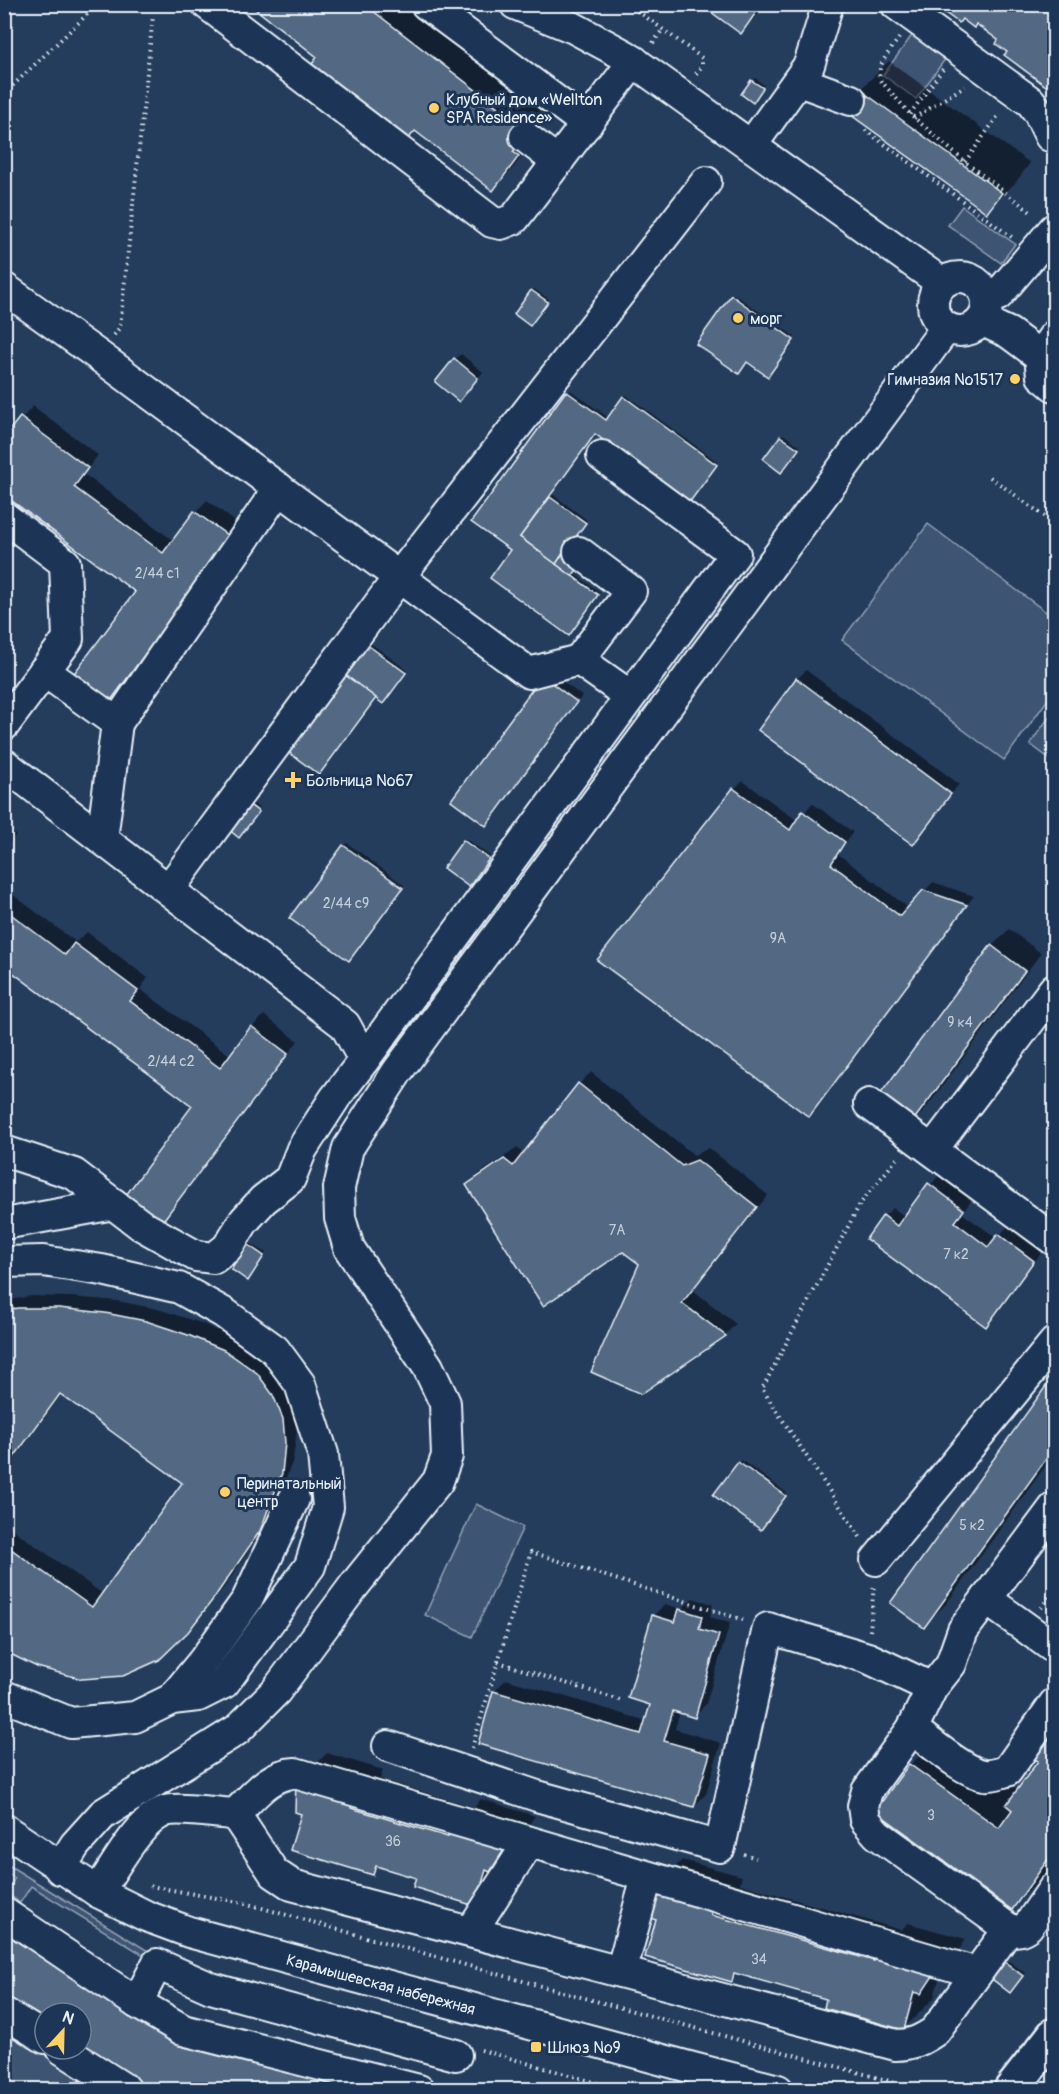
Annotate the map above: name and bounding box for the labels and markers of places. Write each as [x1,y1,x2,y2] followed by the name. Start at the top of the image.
[446,90,602,128] place label: Клубный дом «Wellton SPA Residence»
[427,101,441,115] marker: Клубный дом «Wellton SPA Residence»
[750,309,783,329] place label: морг
[731,311,745,325] marker: морг
[887,370,1004,390] place label: Гимназия №1517
[1008,372,1022,386] marker: Гимназия №1517
[284,771,302,789] marker: Больница №67
[306,771,414,791] place label: Больница №67
[237,1474,342,1512] place label: Перинатальный центр
[218,1485,232,1499] marker: Перинатальный центр
[548,2038,621,2058] place label: Шлюз №9
[529,2040,543,2054] marker: Шлюз №9

